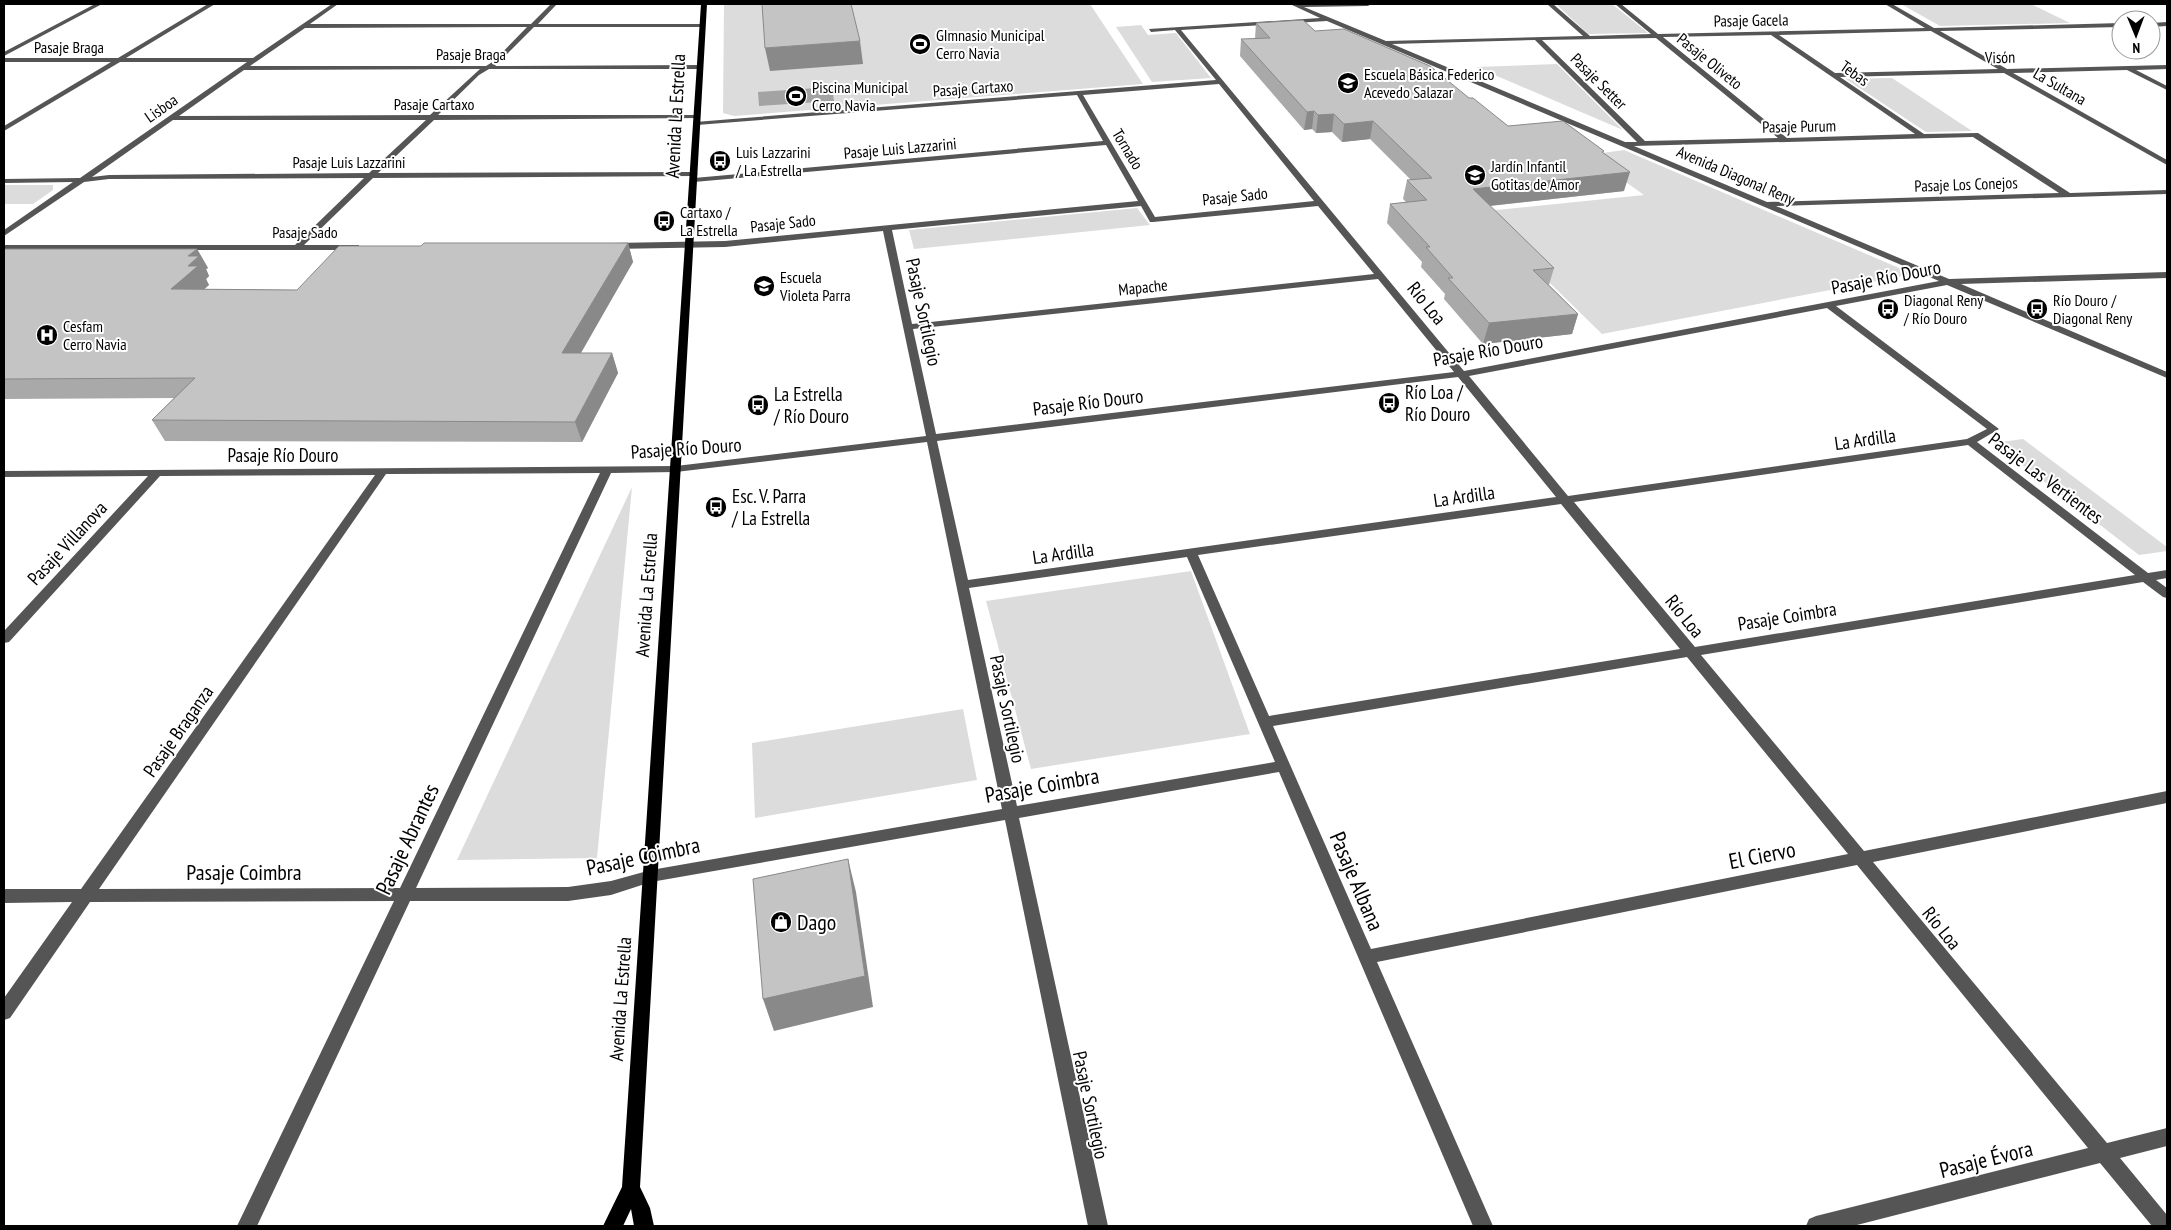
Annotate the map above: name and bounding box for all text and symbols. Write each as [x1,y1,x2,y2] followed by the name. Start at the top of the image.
[1713,9,1789,31] street label: Pasaje Gacela
[2111,10,2161,60] north arrow
[936,25,1045,63] place label: GImnasio Municipal Cerro Navia
[1673,29,1747,93] street label: Pasaje Oliveto
[908,32,932,56] sports icon: GImnasio Municipal Cerro Navia
[34,37,104,57] street label: Pasaje Braga
[2132,39,2140,57] text: N
[436,44,506,64] street label: Pasaje Braga
[1984,47,2015,67] street label: Visón
[1567,49,1632,114] street label: Pasaje Setter
[660,53,690,179] street label: Avenida La Estrella
[1837,56,1873,90] street label: Tebas
[2030,63,2090,109] street label: La Sultana
[1364,64,1494,102] place label: Escuela Básica Federico Acevedo Salazar
[1336,71,1360,95] school or university icon: Escuela Básica Federico Acevedo Salazar
[932,75,1014,101] street label: Pasaje Cartaxo
[812,77,908,115] place label: Piscina Municipal Cerro Navia
[784,84,808,108] sports icon: Piscina Municipal Cerro Navia
[141,90,181,126] street label: Lisboa
[394,94,474,114] street label: Pasaje Cartaxo
[1762,115,1836,137] street label: Pasaje Purum
[1108,125,1148,173] street label: Tornado
[843,133,957,163] street label: Pasaje Luis Lazzarini
[1674,141,1798,209] street label: Avenida Diagonal Reny
[735,142,811,180] place label: Luis Lazzarini / La Estrella
[708,149,732,173] bus stop icon: Luis Lazzarini / La Estrella
[292,152,406,172] street label: Pasaje Luis Lazzarini
[1490,156,1580,194] place label: Jardín Infantil Gotitas de Amor
[1463,163,1487,187] school or university icon: Jardín Infantil Gotitas de Amor
[1914,172,2018,196] street label: Pasaje Los Conejos
[1201,183,1269,209] street label: Pasaje Sado
[680,202,738,240] place label: Cartaxo / La Estrella
[652,209,676,233] bus stop icon: Cartaxo / La Estrella
[749,210,817,236] street label: Pasaje Sado
[272,222,338,242] street label: Pasaje Sado
[1829,255,1943,299] street label: Pasaje Río Douro
[901,256,947,368] street label: Pasaje Sortilegio
[779,267,851,305] place label: Escuela Violeta Parra
[752,274,776,298] school or university icon: Escuela Violeta Parra
[1117,274,1169,300] street label: Mapache
[1402,277,1452,329] street label: Río Loa
[1903,290,1983,328] place label: Diagonal Reny / Río Douro
[2053,290,2132,328] place label: Río Douro / Diagonal Reny
[1876,297,1900,321] bus stop icon: Diagonal Reny / Río Douro
[2025,297,2049,321] bus stop icon: Río Douro / Diagonal Reny
[63,316,127,354] place label: Cesfam Cerro Navia
[35,323,59,347] hospital icon: Cesfam Cerro Navia
[1431,329,1545,371] street label: Pasaje Río Douro
[1405,380,1470,426] place label: Río Loa / Río Douro
[773,382,849,428] place label: La Estrella / Río Douro
[1031,383,1145,421] street label: Pasaje Río Douro
[1377,391,1401,415] bus stop icon: Río Loa / Río Douro
[746,393,770,417] bus stop icon: La Estrella / Río Douro
[1833,423,1897,455] street label: La Ardilla
[1984,427,2108,529] street label: Pasaje Las Vertientes
[630,432,742,464] street label: Pasaje Río Douro
[228,443,338,467] street label: Pasaje Río Douro
[1432,480,1496,512] street label: La Ardilla
[731,484,810,530] place label: Esc. V. Parra / La Estrella
[704,495,728,519] bus stop icon: Esc. V. Parra / La Estrella
[22,496,112,590] street label: Pasaje Villanova
[630,532,662,658] street label: Avenida La Estrella
[1031,537,1095,569] street label: La Ardilla
[1660,590,1710,642] street label: Río Loa
[1736,596,1838,636] street label: Pasaje Coimbra
[985,653,1031,765] street label: Pasaje Sortilegio
[138,681,218,781] street label: Pasaje Braganza
[983,761,1101,809] street label: Pasaje Coimbra
[369,779,445,899] street label: Pasaje Abrantes
[1324,827,1390,935] street label: Pasaje Albana
[584,830,702,882] street label: Pasaje Coimbra
[1726,835,1798,875] street label: El Ciervo
[186,858,302,886] street label: Pasaje Coimbra
[1917,902,1967,954] street label: Río Loa
[797,908,836,936] place label: Dago
[769,910,793,934] shop icon: Dago
[604,936,636,1062] street label: Avenida La Estrella
[1068,1049,1114,1161] street label: Pasaje Sortilegio
[1936,1134,2036,1184] street label: Pasaje Évora

